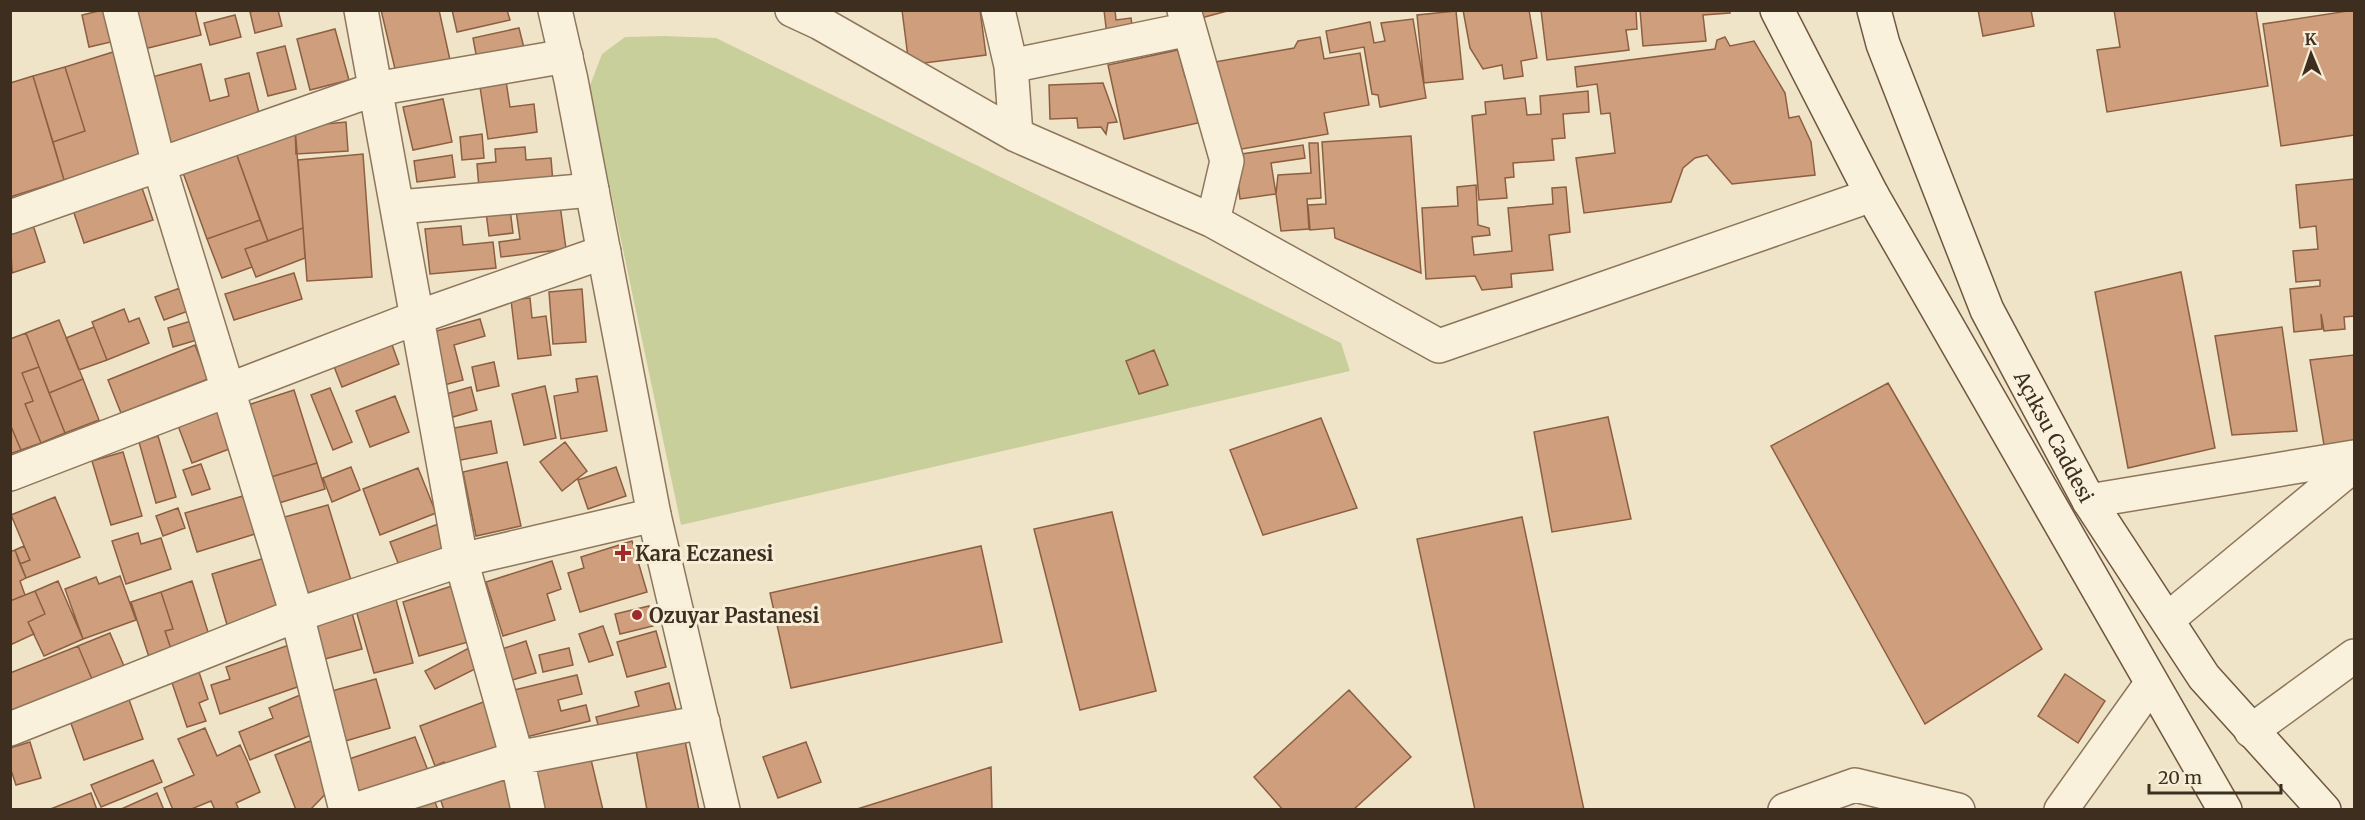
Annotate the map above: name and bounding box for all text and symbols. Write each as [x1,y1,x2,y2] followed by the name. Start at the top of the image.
[2281,24,2341,84] north arrow
[2304,29,2317,49] text: K
[2009,365,2100,506] street label: Açıksu Caddesi
[635,541,774,566] place label: Kara Eczanesi
[616,546,630,560] marker: Kara Eczanesi
[649,603,819,628] place label: Ozuyar Pastanesi
[630,608,644,622] marker: Ozuyar Pastanesi
[2149,757,2281,795] scale bar
[2158,766,2202,789] text: 20 m

